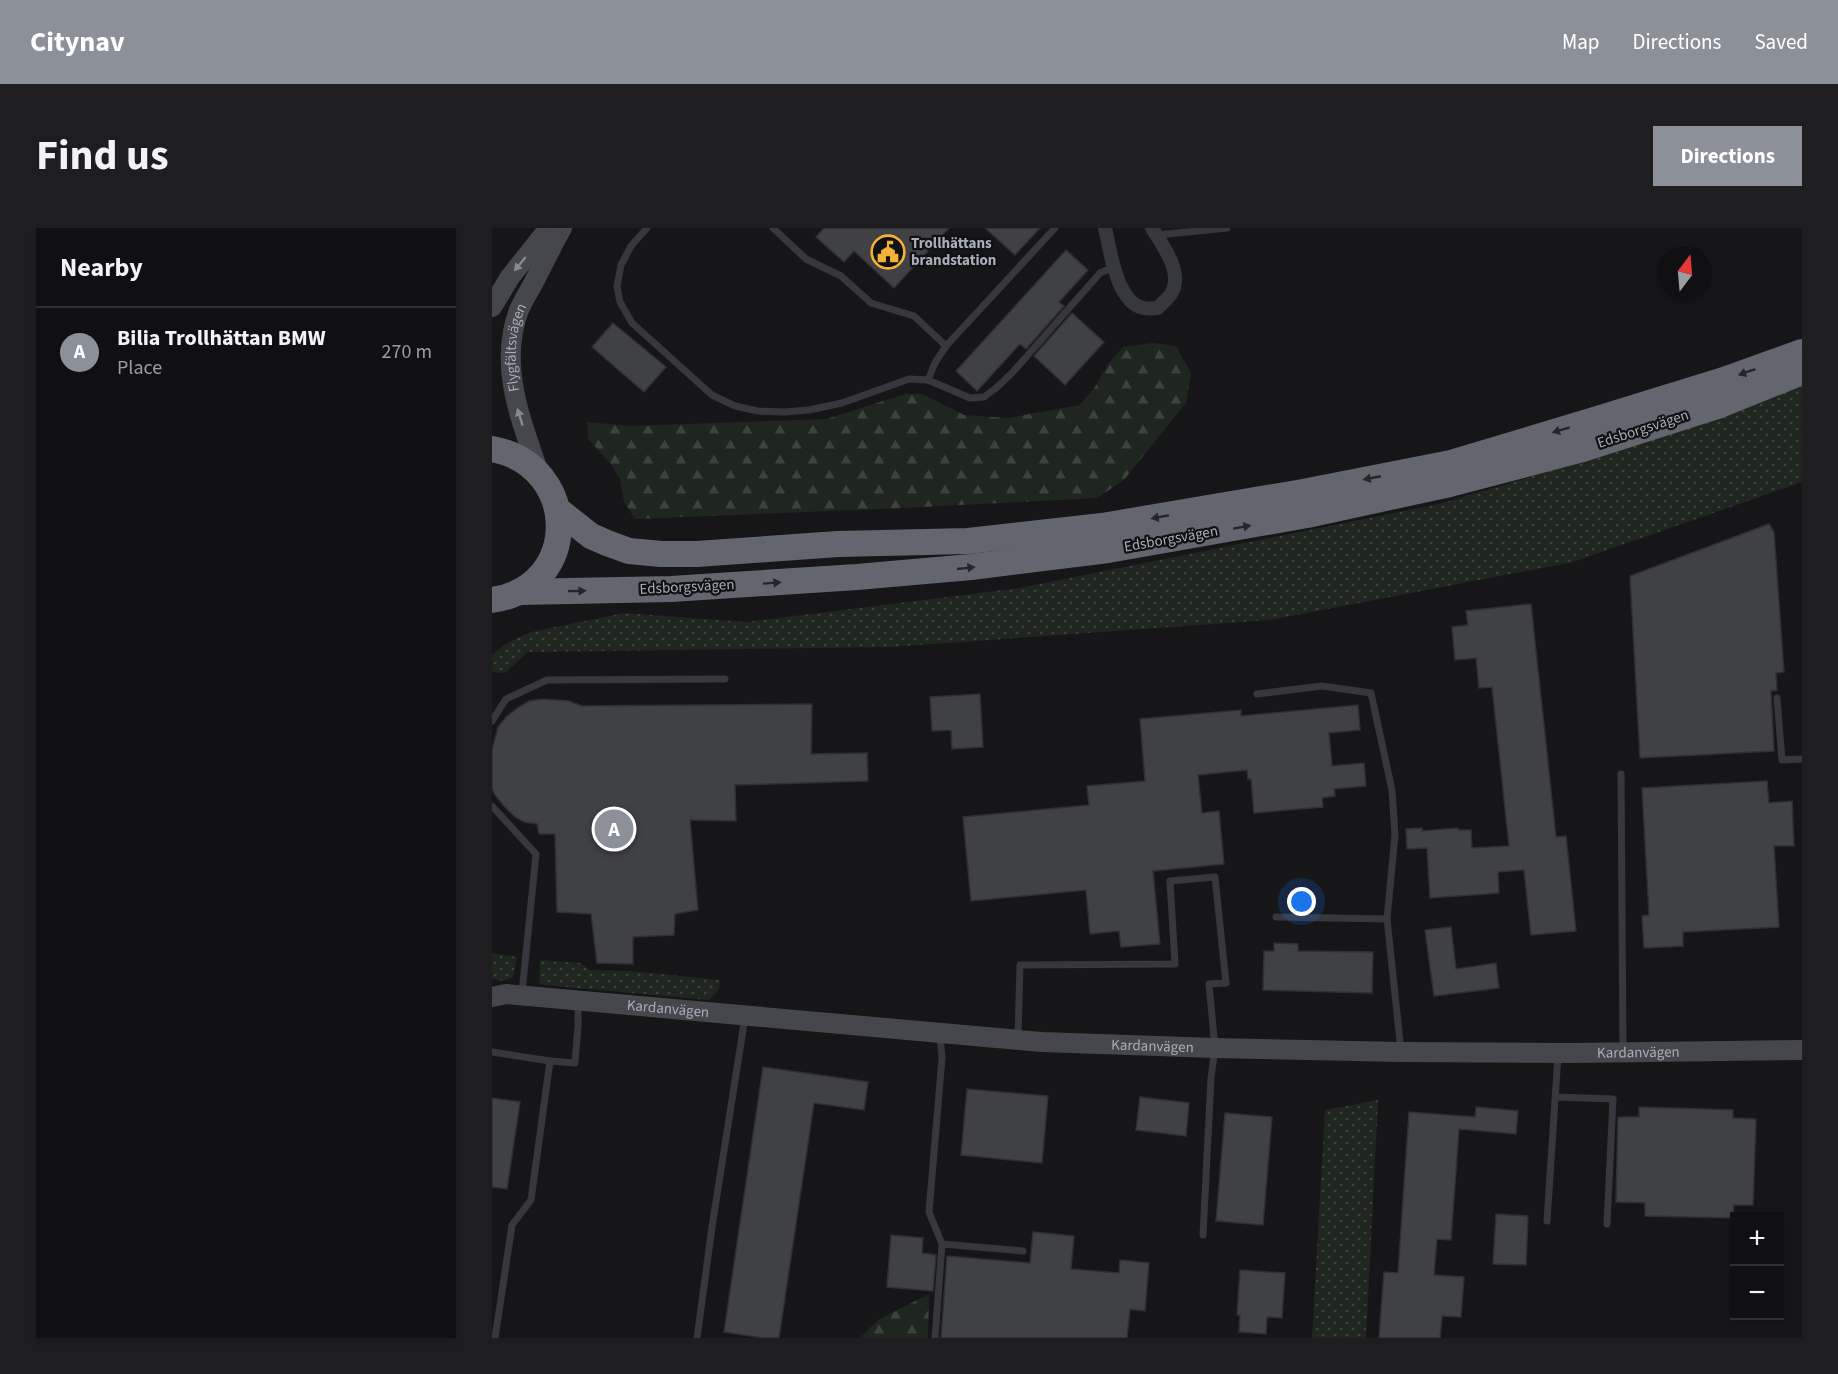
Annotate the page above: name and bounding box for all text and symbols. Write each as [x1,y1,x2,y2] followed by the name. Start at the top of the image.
[30,22,125,62] text: Citynav
[1562,27,1600,57] text: Map
[1633,27,1721,57] text: Directions
[1754,27,1808,57] text: Saved
[36,126,169,186] text: Find us
[1653,126,1802,186] button: Directions
[911,233,996,271] place label: Trollhättans brandstation
[870,234,906,270] public building icon: Trollhättans brandstation
[1658,246,1712,300] north arrow
[60,249,143,286] text: Nearby
[514,257,526,272] one-way arrow
[500,299,531,394] street label: Flygfältsvägen
[117,322,326,354] text: Bilia Trollhättan BMW
[74,338,85,366] text: A
[382,338,432,366] text: 270 m
[117,354,162,382] text: Place
[1738,367,1756,377] one-way arrow
[1595,404,1691,454] street label: Edsborgsvägen
[515,408,524,426] one-way arrow
[1552,426,1570,435] one-way arrow
[1362,474,1381,483] one-way arrow
[1150,512,1169,521] one-way arrow
[1122,520,1220,558] street label: Edsborgsvägen
[1233,522,1252,531] one-way arrow
[957,563,976,573] one-way arrow
[639,574,735,600] street label: Edsborgsvägen
[763,578,782,588] one-way arrow
[568,586,587,596] one-way arrow
[594,806,634,852] pin: A
[1287,887,1316,916] your location
[626,994,710,1023] street label: Kardanvägen
[1111,1034,1194,1058] street label: Kardanvägen
[1597,1041,1680,1063] street label: Kardanvägen
[1730,1212,1784,1320] map controls
[1730,1212,1784,1266] button: +
[1730,1266,1784,1320] button: −

